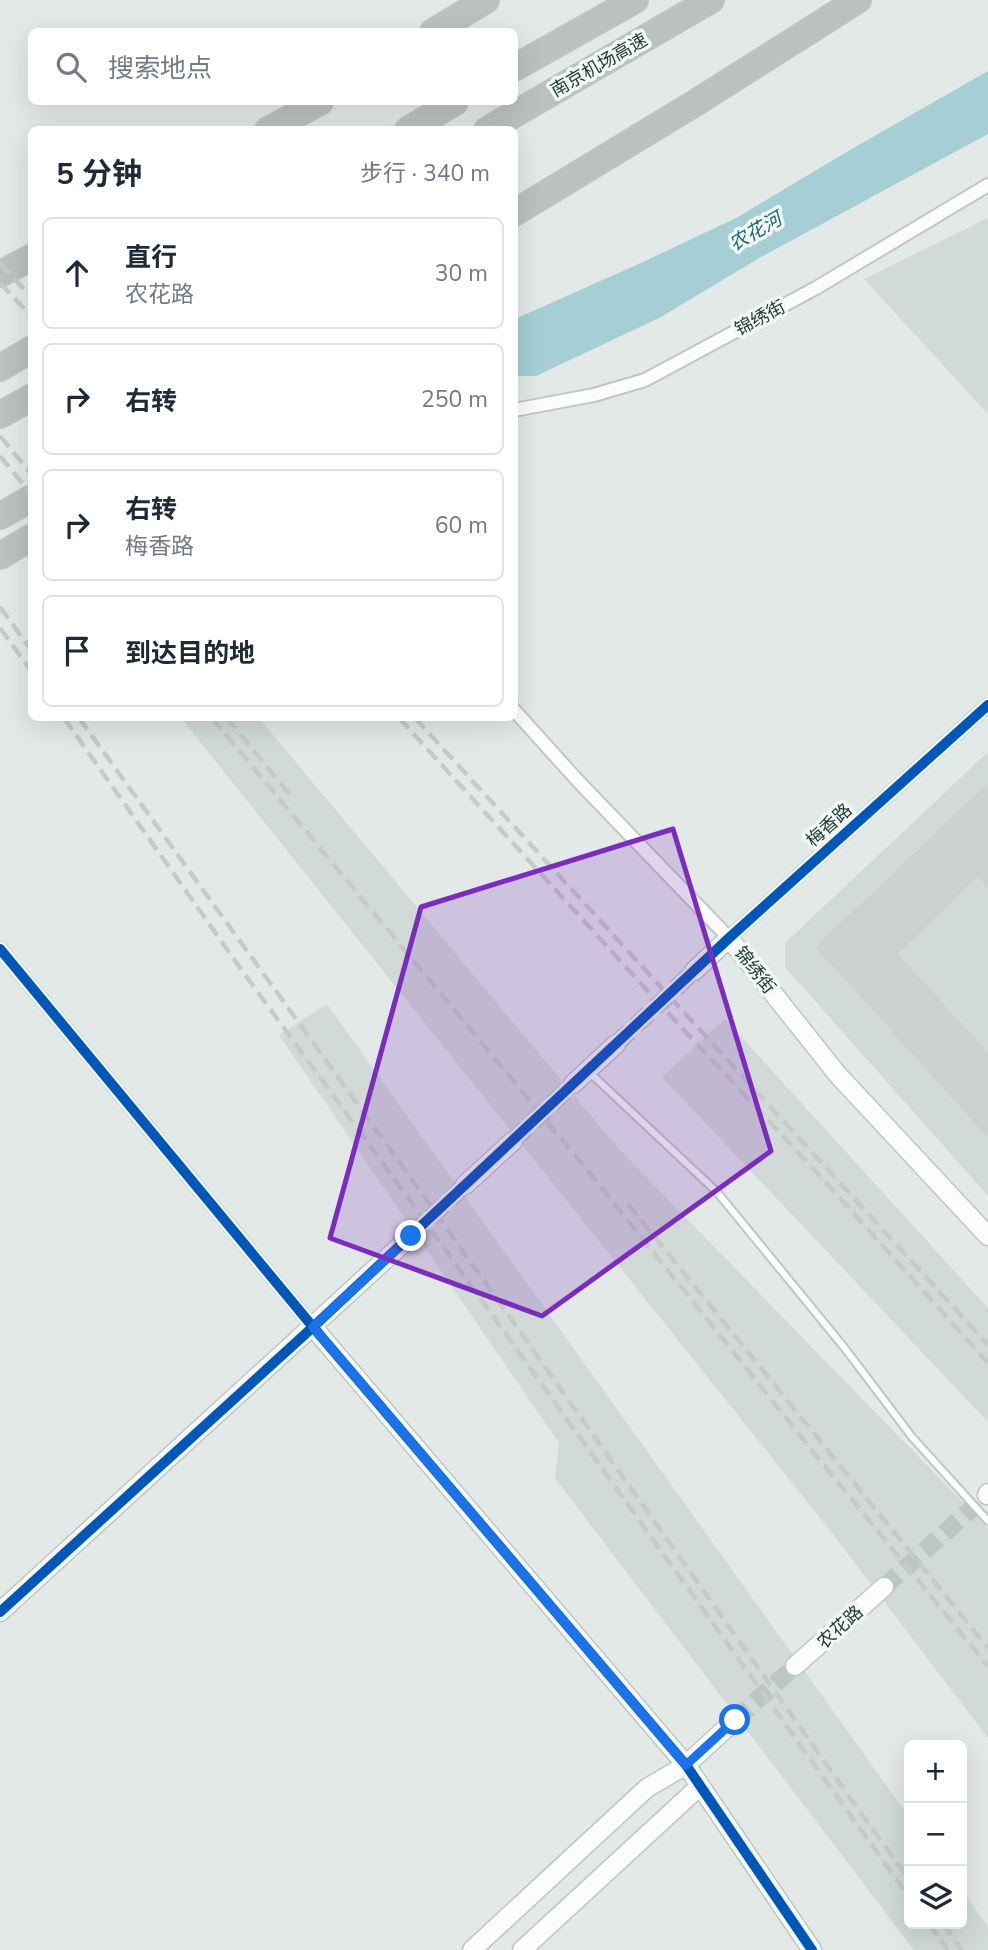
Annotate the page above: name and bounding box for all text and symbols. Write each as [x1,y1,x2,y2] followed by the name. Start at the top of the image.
[28,28,518,105] search box
[546,28,652,102] street label: 南京机场高速
[52,48,90,86] icon: search
[108,51,212,86] text: 搜索地点
[56,154,142,195] text: 5 分钟
[360,158,490,189] text: 步行 · 340 m
[724,204,790,257] water label: 农花河
[125,240,177,275] text: 直行
[58,254,96,292] icon: ahead
[435,258,488,289] text: 30 m
[125,279,194,310] text: 农花路
[731,295,789,341] street label: 锦绣街
[58,380,96,418] icon: right
[125,384,177,419] text: 右转
[421,384,488,415] text: 250 m
[125,492,177,527] text: 右转
[58,506,96,544] icon: right
[435,510,488,541] text: 60 m
[125,531,194,562] text: 梅香路
[58,632,96,670] icon: arrive
[125,636,255,671] text: 到达目的地
[801,798,857,852] street label: 梅香路
[729,941,781,999] street label: 锦绣街
[395,1220,426,1251] route end
[812,1600,868,1654] street label: 农花路
[719,1704,750,1735] route start
[904,1740,967,1929] map controls
[904,1740,967,1803] button: +
[904,1803,967,1866] button: −
[904,1866,967,1929] button: layers

